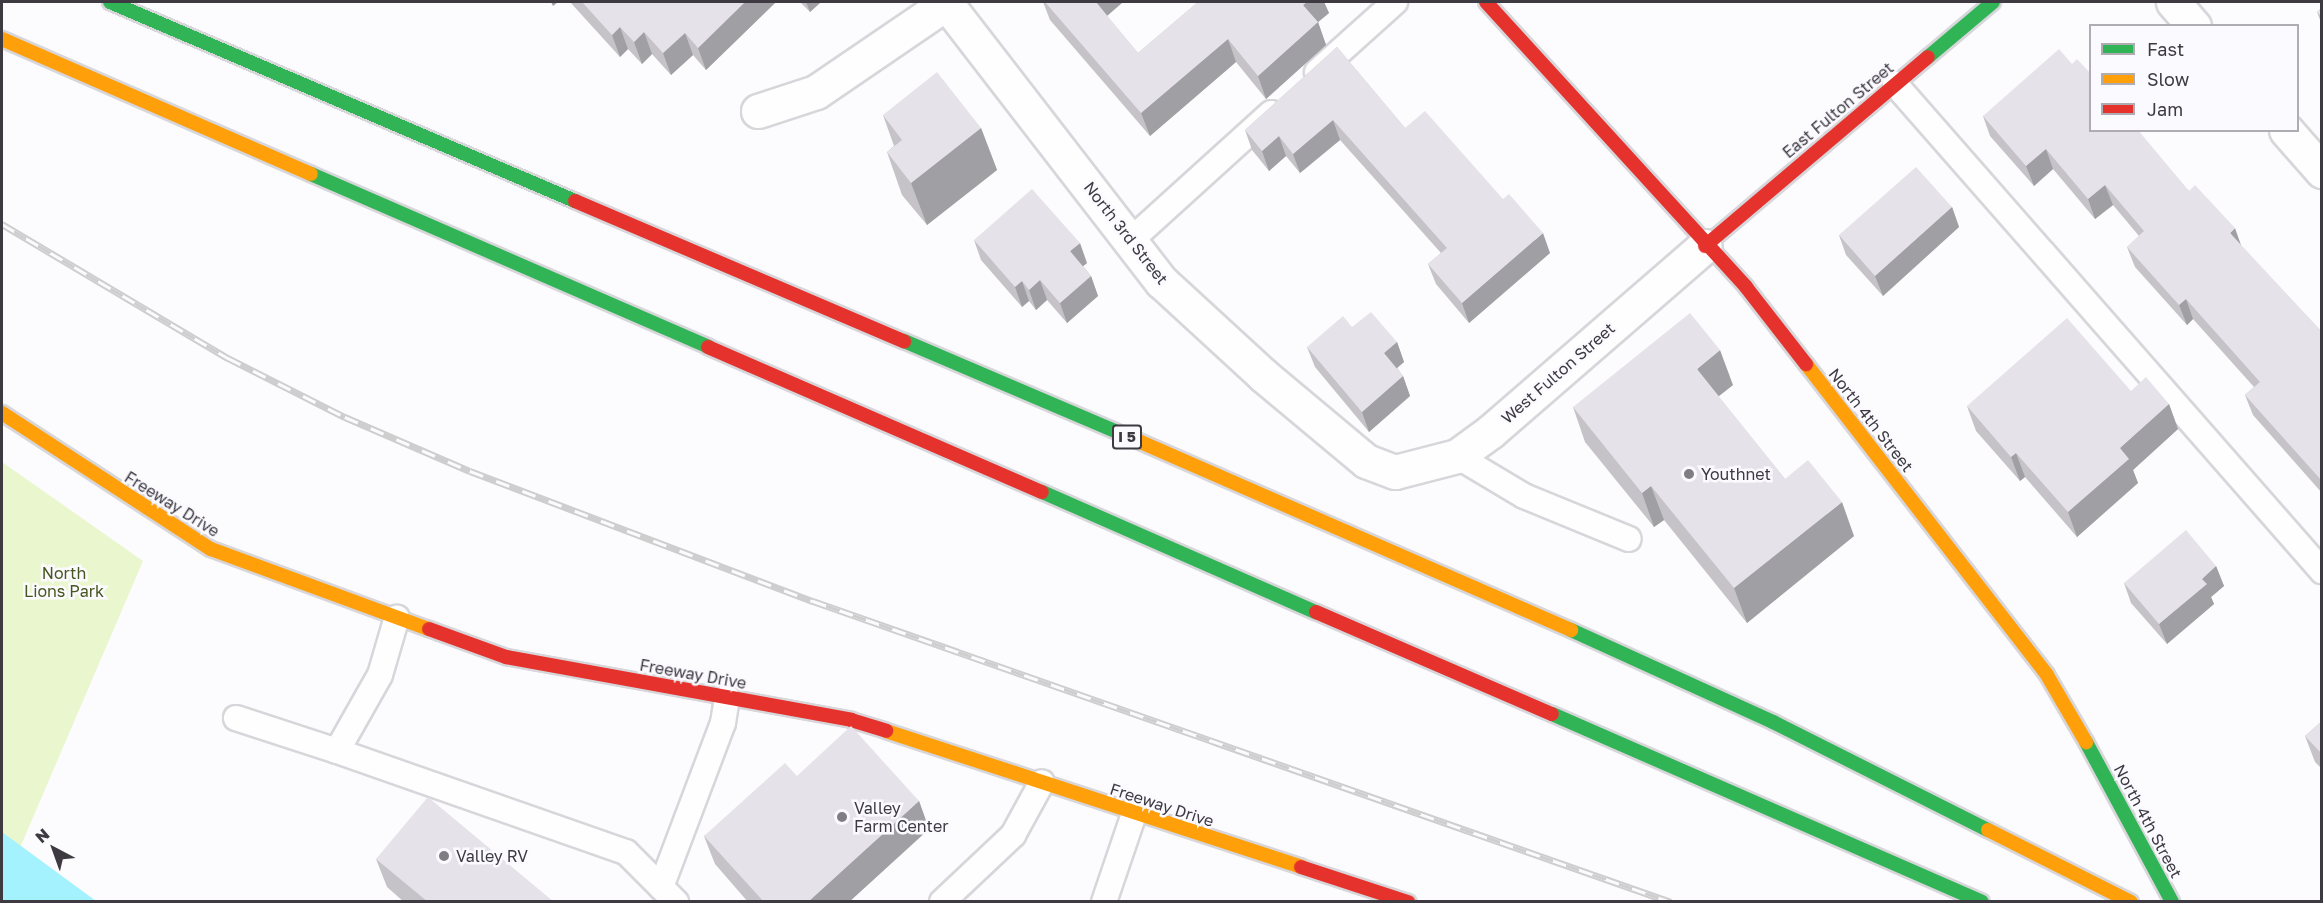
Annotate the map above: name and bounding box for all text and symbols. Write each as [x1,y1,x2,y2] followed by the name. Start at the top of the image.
[2089,24,2299,132] legend
[2147,38,2184,60] text: Fast
[1779,58,1897,162] street label: East Fulton Street
[2147,68,2189,90] text: Slow
[2147,98,2183,120] text: Jam
[1080,178,1172,288] street label: North 3rd Street
[1497,318,1619,428] street label: West Fulton Street
[1825,364,1917,476] street label: North 4th Street
[1112,425,1142,449] road number: I 5
[1701,464,1771,484] place label: Youthnet
[121,467,223,541] street label: Freeway Drive
[1682,467,1696,481] marker: Youthnet
[24,563,104,601] park label: North Lions Park
[638,655,748,693] street label: Freeway Drive
[2110,761,2186,881] street label: North 4th Street
[1108,779,1216,831] street label: Freeway Drive
[854,798,948,836] place label: Valley Farm Center
[835,810,849,824] marker: Valley Farm Center
[24,819,84,879] north arrow
[31,824,53,847] text: N
[456,846,528,866] place label: Valley RV
[437,849,451,863] marker: Valley RV

